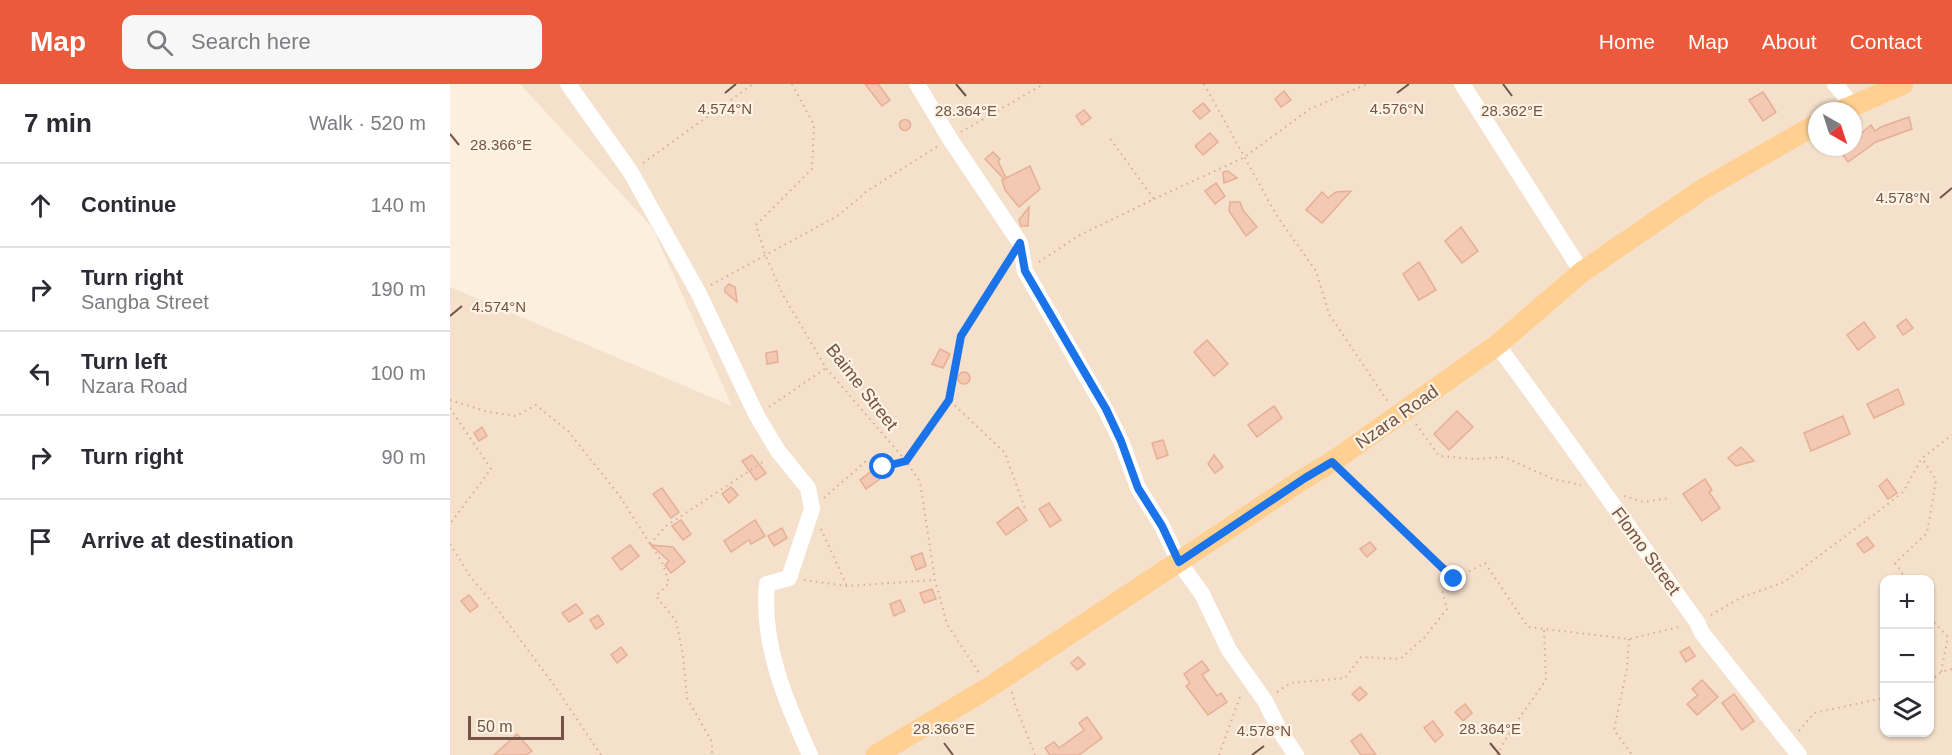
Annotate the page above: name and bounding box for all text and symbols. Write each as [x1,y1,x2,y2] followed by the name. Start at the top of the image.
[122,15,542,69] search box
[30,26,86,57] text: Map
[143,26,176,59] icon: search
[191,29,311,54] text: Search here
[1599,30,1655,53] text: Home
[1688,30,1729,53] text: Map
[1762,30,1817,53] text: About
[1850,30,1922,53] text: Contact
[698,100,752,117] text: 4.574°N
[1370,100,1424,117] text: 4.576°N
[935,102,997,119] text: 28.364°E
[1481,102,1543,119] text: 28.362°E
[1808,102,1862,156] north arrow
[24,108,92,138] text: 7 min
[309,112,426,134] text: Walk · 520 m
[470,136,532,153] text: 28.366°E
[24,189,57,222] icon: ahead
[1876,189,1930,206] text: 4.578°N
[81,192,176,217] text: Continue
[370,194,426,216] text: 140 m
[81,265,183,290] text: Turn right
[24,273,57,306] icon: right
[370,278,426,300] text: 190 m
[81,291,209,313] text: Sangba Street
[472,298,526,315] text: 4.574°N
[822,340,902,434] street label: Baime Street
[81,349,167,374] text: Turn left
[24,357,57,390] icon: left
[370,362,426,384] text: 100 m
[81,375,188,397] text: Nzara Road
[1352,381,1442,453] street label: Nzara Road
[24,441,57,474] icon: right
[81,444,183,469] text: Turn right
[382,446,426,468] text: 90 m
[869,453,895,479] route start
[1608,503,1684,599] street label: Flomo Street
[24,525,57,558] icon: arrive
[81,528,294,553] text: Arrive at destination
[1440,565,1466,591] route end
[1880,575,1934,737] map controls
[1880,575,1934,629] button: +
[1880,629,1934,683] button: −
[1880,683,1934,737] button: layers
[468,713,564,740] scale bar
[477,718,513,735] text: 50 m
[913,720,975,737] text: 28.366°E
[1459,720,1521,737] text: 28.364°E
[1237,722,1291,739] text: 4.578°N

